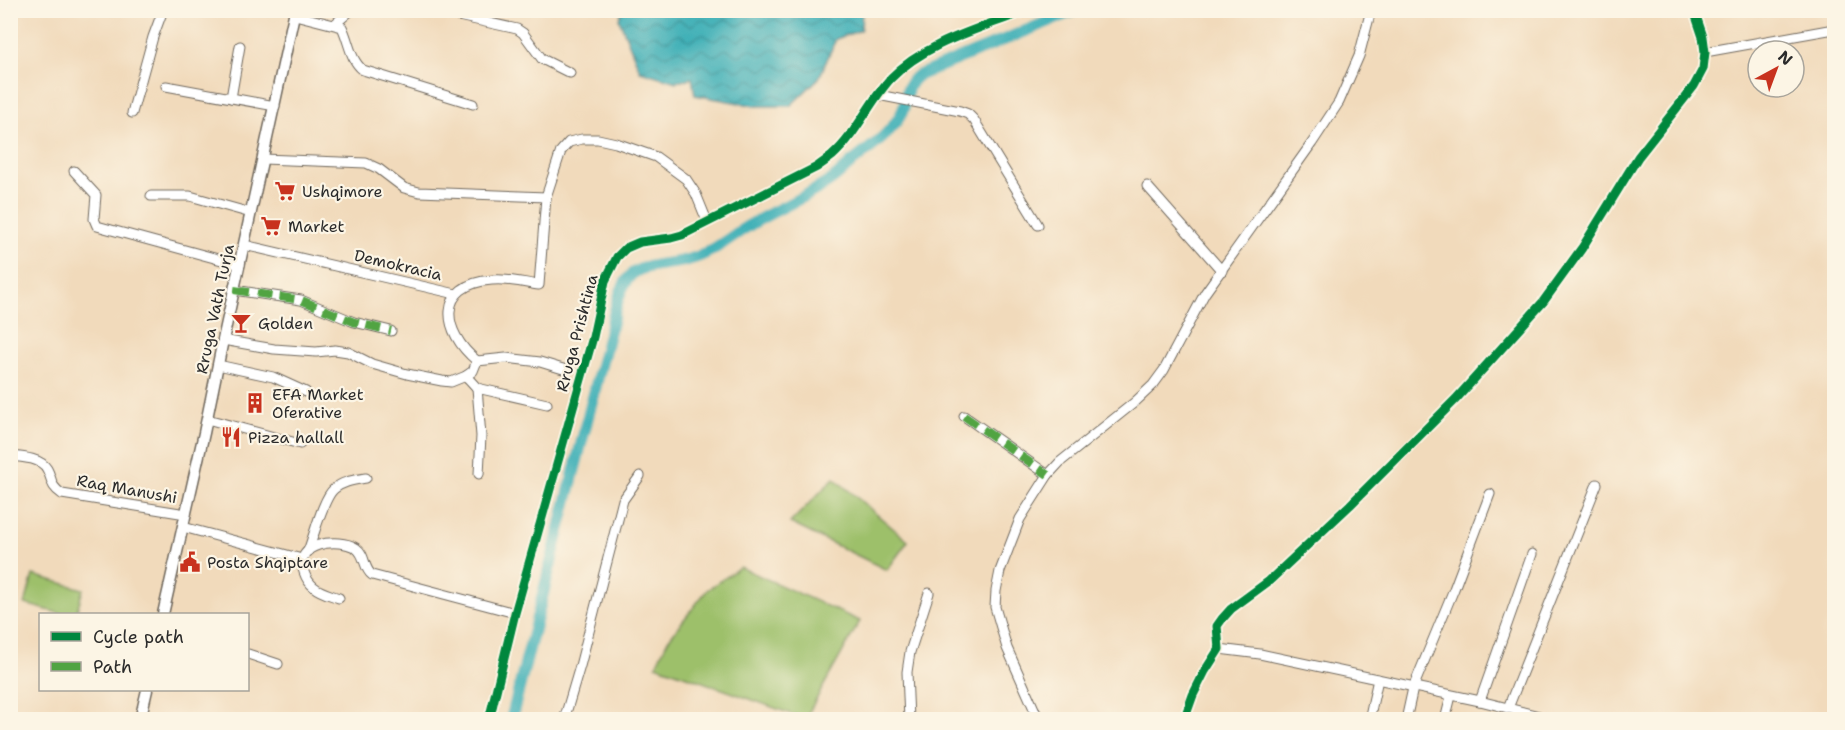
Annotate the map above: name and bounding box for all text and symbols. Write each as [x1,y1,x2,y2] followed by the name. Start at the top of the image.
[1746,39,1806,99] north arrow
[1774,46,1797,70] text: N
[273,179,297,203] supermarket icon: Ushqimore
[302,181,382,202] place label: Ushqimore
[259,214,283,238] supermarket icon: Market
[288,216,345,237] place label: Market
[191,242,239,376] street label: Rruga Vath Turja
[352,245,444,285] street label: Demokracia
[551,272,603,394] street label: Rruga Prishtina
[229,311,253,335] bar icon: Golden
[258,313,313,334] place label: Golden
[272,384,364,423] place label: EFA Market Oferative
[243,391,267,415] building icon: EFA Market Oferative
[219,425,243,449] restaurant icon: Pizza hallall
[248,427,344,448] place label: Pizza hallall
[75,470,179,508] street label: Raq Manushi
[178,550,202,574] public building icon: Posta Shqiptare
[207,552,328,573] place label: Posta Shqiptare
[39,613,249,691] legend
[93,625,184,649] text: Cycle path
[93,655,132,679] text: Path

